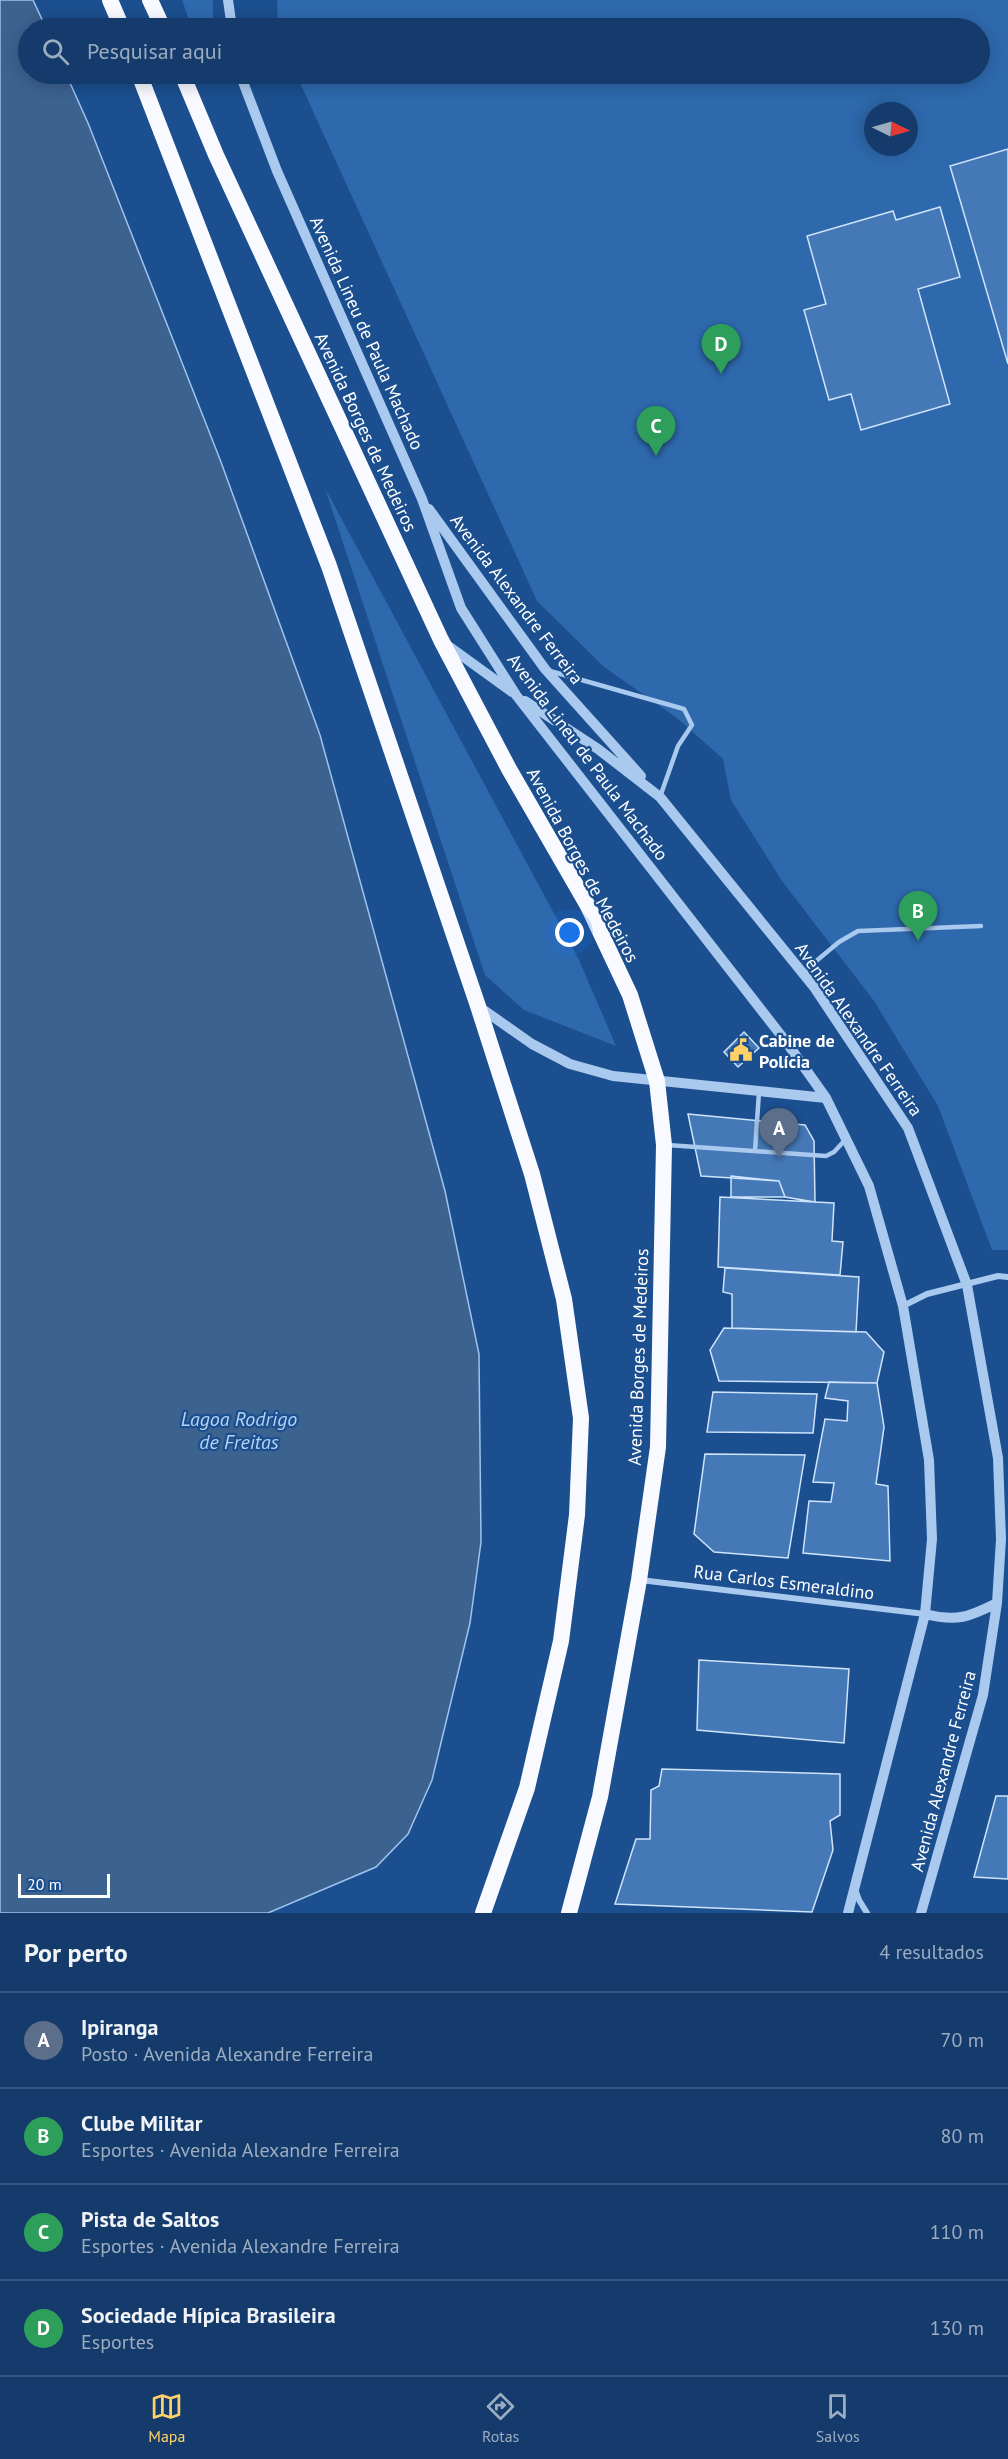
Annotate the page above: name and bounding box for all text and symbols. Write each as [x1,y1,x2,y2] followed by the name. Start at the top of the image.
[18,18,990,84] search box
[39,35,72,68] icon: search
[87,37,223,65] text: Pesquisar aqui
[864,102,918,156] north arrow
[305,213,429,453] street label: Avenida Lineu de Paula Machado
[702,324,740,374] pin: D
[310,329,422,535] street label: Avenida Borges de Medeiros
[636,406,676,456] pin: C
[446,509,588,689] street label: Avenida Alexandre Ferreira
[503,649,673,865] street label: Avenida Lineu de Paula Machado
[522,764,644,966] street label: Avenida Borges de Medeiros
[898,892,938,941] pin: B
[555,918,584,947] your location
[790,938,928,1120] street label: Avenida Alexandre Ferreira
[759,1029,835,1073] place label: Cabine de Polícia
[728,1037,754,1063] public building icon: Cabine de Polícia
[760,1108,798,1158] pin: A
[623,1248,653,1466] street label: Avenida Borges de Medeiros
[181,1406,297,1455] water label: Lagoa Rodrigo de Freitas
[692,1560,876,1604] street label: Rua Carlos Esmeraldino
[905,1668,981,1874] street label: Avenida Alexandre Ferreira
[18,1871,110,1898] scale bar
[27,1874,62,1894] text: 20 m
[24,1936,128,1969] text: Por perto
[879,1939,984,1965] text: 4 resultados
[81,2013,158,2041] text: Ipiranga
[37,2027,50,2053] text: A
[941,2027,984,2053] text: 70 m
[81,2041,373,2067] text: Posto · Avenida Alexandre Ferreira
[81,2109,202,2137] text: Clube Militar
[38,2123,49,2149] text: B
[941,2123,984,2149] text: 80 m
[81,2137,400,2163] text: Esportes · Avenida Alexandre Ferreira
[81,2205,219,2233] text: Pista de Saltos
[38,2219,49,2245] text: C
[930,2219,984,2245] text: 110 m
[81,2233,400,2259] text: Esportes · Avenida Alexandre Ferreira
[81,2301,336,2329] text: Sociedade Hípica Brasileira
[37,2315,50,2341] text: D
[930,2315,984,2341] text: 130 m
[81,2329,154,2355] text: Esportes
[148,2390,185,2446] tab: Mapa
[482,2390,519,2446] tab: Rotas
[816,2390,860,2446] tab: Salvos

